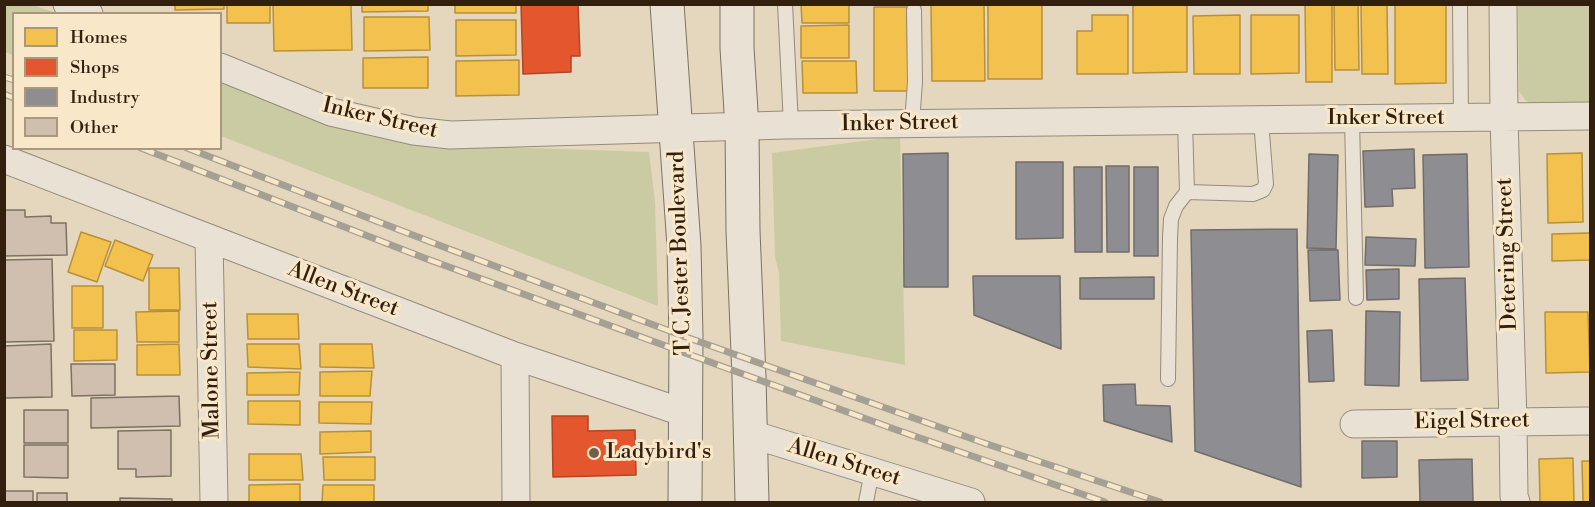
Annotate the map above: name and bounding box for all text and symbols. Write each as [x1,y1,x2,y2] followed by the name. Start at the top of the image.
[12,12,222,150] legend
[70,26,127,49] text: Homes
[70,56,119,79] text: Shops
[70,86,140,109] text: Industry
[320,93,440,145] street label: Inker Street
[1327,106,1445,132] street label: Inker Street
[841,110,959,138] street label: Inker Street
[70,116,118,139] text: Other
[664,150,698,356] street label: T C Jester Boulevard
[1492,177,1524,331] street label: Detering Street
[284,257,402,323] street label: Allen Street
[198,301,226,439] street label: Malone Street
[1414,408,1530,436] street label: Eigel Street
[784,433,904,493] street label: Allen Street
[606,440,711,466] place label: Ladybird's
[587,446,601,460] marker: Ladybird's

